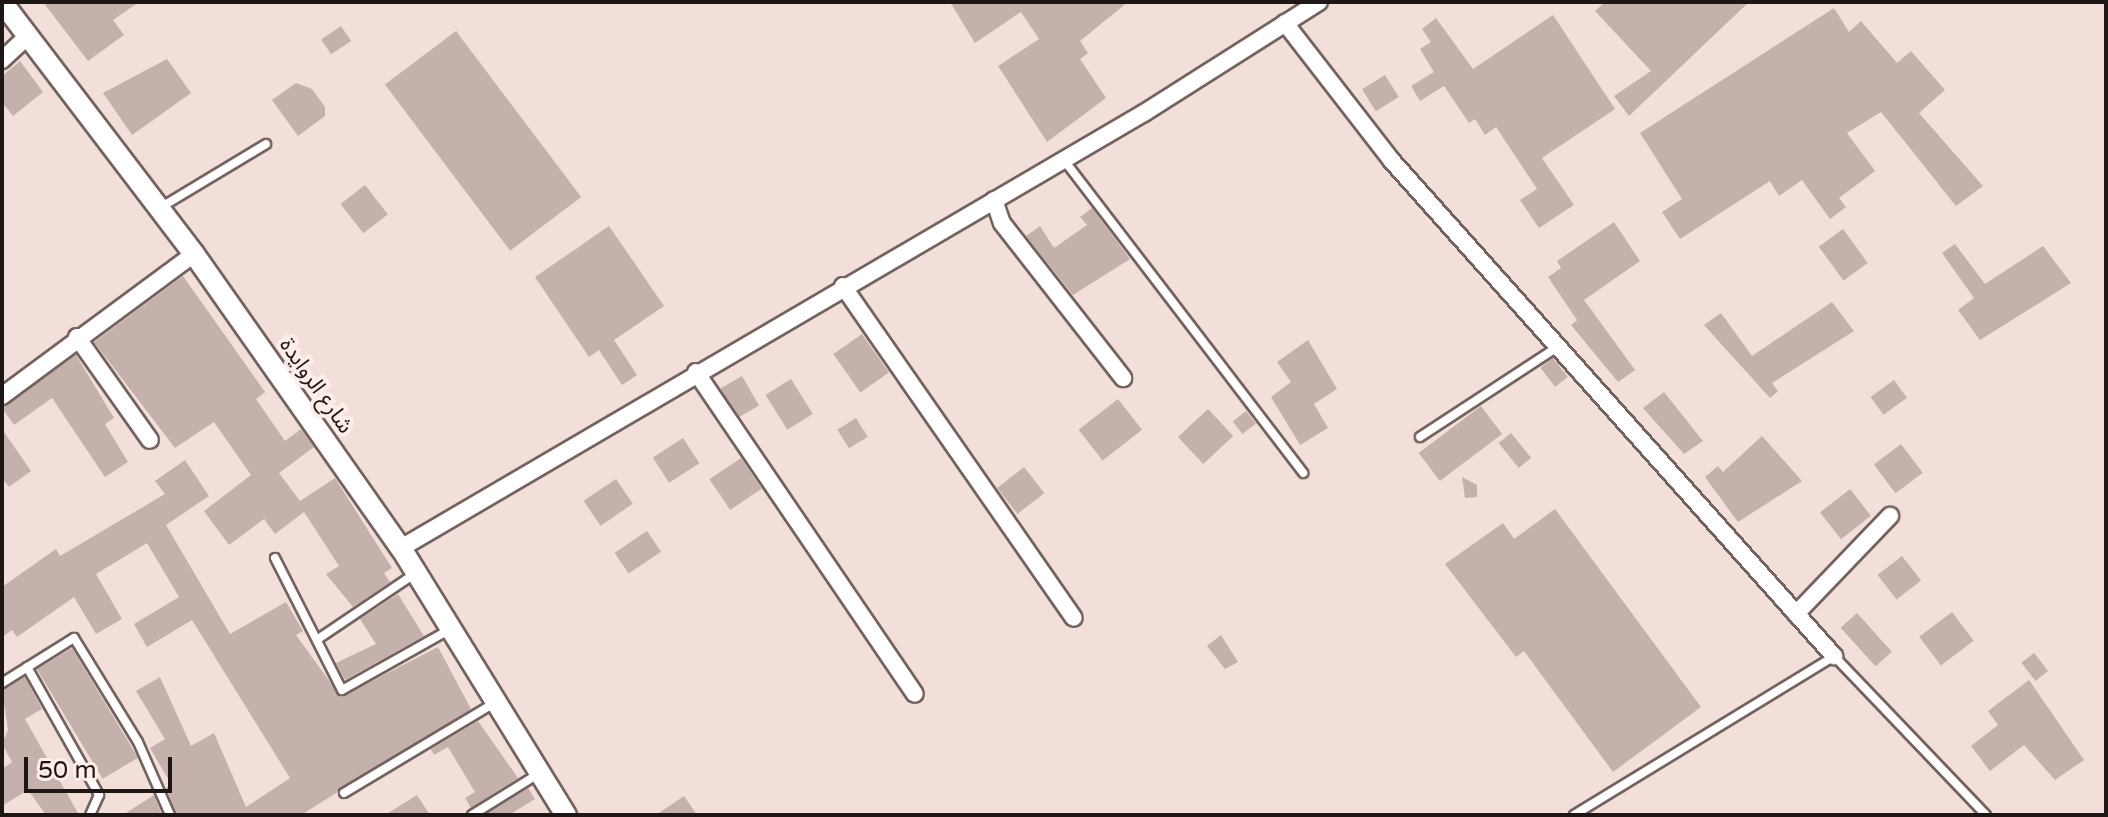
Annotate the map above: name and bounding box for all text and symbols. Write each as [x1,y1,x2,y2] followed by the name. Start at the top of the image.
[273,333,359,439] street label: شارع الروايدة
[28,741,176,791] scale bar
[38,756,96,785] text: 50 m

